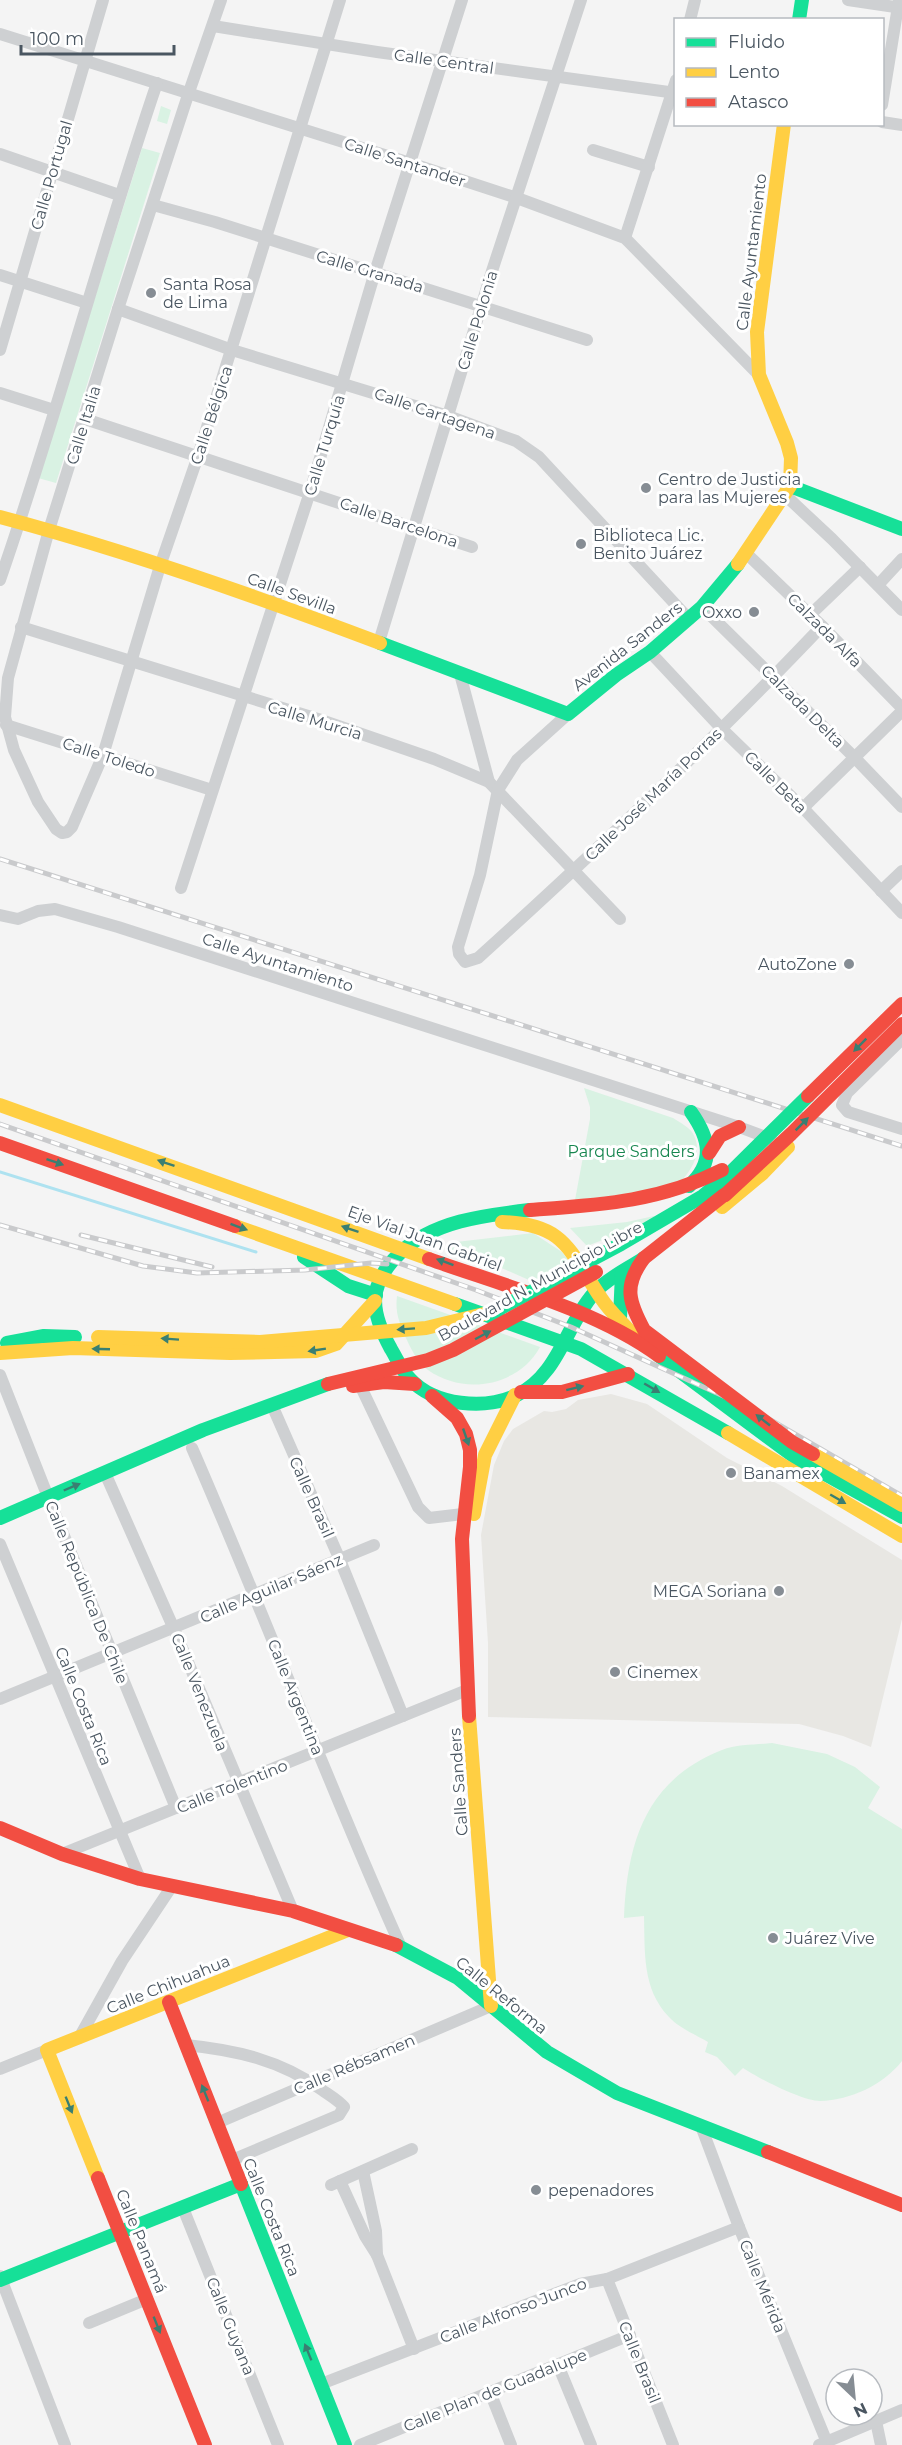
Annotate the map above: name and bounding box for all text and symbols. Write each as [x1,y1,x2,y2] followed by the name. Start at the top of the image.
[21,18,174,56] scale bar
[674,18,884,126] legend
[30,28,84,50] text: 100 m
[728,31,785,53] text: Fluido
[393,45,495,78] street label: Calle Central
[728,61,780,83] text: Lento
[728,91,788,113] text: Atasco
[27,118,76,232] street label: Calle Portugal
[342,134,468,191] street label: Calle Santander
[732,172,771,332] street label: Calle Ayuntamiento
[314,246,426,297] street label: Calle Granada
[453,268,502,372] street label: Calle Polonia
[163,275,252,312] place label: Santa Rosa de Lima
[144,286,158,300] marker: Santa Rosa de Lima
[187,363,236,467] street label: Calle Bélgica
[62,383,104,467] street label: Calle Italia
[372,384,498,443] street label: Calle Cartagena
[300,392,349,498] street label: Calle Turquía
[658,470,801,507] place label: Centro de Justicia para las Mujeres
[639,481,653,495] marker: Centro de Justicia para las Mujeres
[337,493,461,552] street label: Calle Barcelona
[593,526,704,563] place label: Biblioteca Lic. Benito Juárez
[574,537,588,551] marker: Biblioteca Lic. Benito Juárez
[245,569,339,618] street label: Calle Sevilla
[783,589,866,672] street label: Calzada Alfa
[569,598,686,695] street label: Avenida Sanders
[702,603,742,622] place label: Oxxo
[747,605,761,619] marker: Oxxo
[757,661,848,752] street label: Calzada Delta
[265,697,364,744] street label: Calle Murcia
[581,724,726,865] street label: Calle José María Porras
[60,734,158,781] street label: Calle Toledo
[740,747,811,818] street label: Calle Beta
[200,929,356,996] street label: Calle Ayuntamiento
[758,955,837,974] place label: AutoZone
[842,957,856,971] marker: AutoZone
[854,1037,868,1051] one-way arrow
[794,1117,808,1131] one-way arrow
[567,1142,695,1161] park label: Parque Sanders
[46,1158,64,1168] one-way arrow
[157,1158,175,1167] one-way arrow
[345,1202,504,1275] street label: Eje Vial Juan Gabriel
[435,1217,646,1346] street label: Boulevard N. Municipio Libre
[230,1223,248,1233] one-way arrow
[341,1223,359,1233] one-way arrow
[436,1257,454,1267] one-way arrow
[396,1324,415,1334] one-way arrow
[475,1330,492,1340] one-way arrow
[160,1335,179,1344] one-way arrow
[92,1344,111,1353] one-way arrow
[308,1345,327,1354] one-way arrow
[566,1383,584,1393] one-way arrow
[644,1383,661,1393] one-way arrow
[755,1413,771,1426] one-way arrow
[461,1428,471,1446] one-way arrow
[285,1454,338,1541] street label: Calle Brasil
[743,1464,820,1483] place label: Banamex
[724,1466,738,1480] marker: Banamex
[63,1482,81,1491] one-way arrow
[830,1493,846,1504] one-way arrow
[41,1498,132,1686] street label: Calle República De Chile
[197,1550,345,1627] street label: Calle Aguilar Sáenz
[653,1582,767,1601] place label: MEGA Soriana
[772,1584,786,1598] marker: MEGA Soriana
[167,1630,232,1754] street label: Calle Venezuela
[264,1636,327,1758] street label: Calle Argentina
[51,1644,116,1768] street label: Calle Costa Rica
[627,1663,699,1682] place label: Cinemex
[608,1665,622,1679] marker: Cinemex
[445,1727,472,1836] street label: Calle Sanders
[174,1756,290,1817] street label: Calle Tolentino
[784,1929,875,1948] place label: Juárez Vive
[766,1931,780,1945] marker: Juárez Vive
[104,1951,233,2018] street label: Calle Chihuahua
[452,1953,551,2038] street label: Calle Reforma
[291,2030,418,2099] street label: Calle Rébsamen
[200,2083,210,2101] one-way arrow
[64,2096,74,2114] one-way arrow
[239,2155,304,2279] street label: Calle Costa Rica
[548,2181,654,2200] place label: pepenadores
[529,2183,543,2197] marker: pepenadores
[112,2186,171,2296] street label: Calle Panamá
[735,2237,790,2336] street label: Calle Mérida
[202,2274,259,2378] street label: Calle Guyana
[437,2274,589,2347] street label: Calle Alfonso Junco
[152,2316,162,2334] one-way arrow
[614,2318,665,2406] street label: Calle Brasil
[303,2342,313,2360] one-way arrow
[401,2345,590,2436] street label: Calle Plan de Guadalupe
[824,2367,884,2427] north arrow
[850,2399,870,2421] text: N

